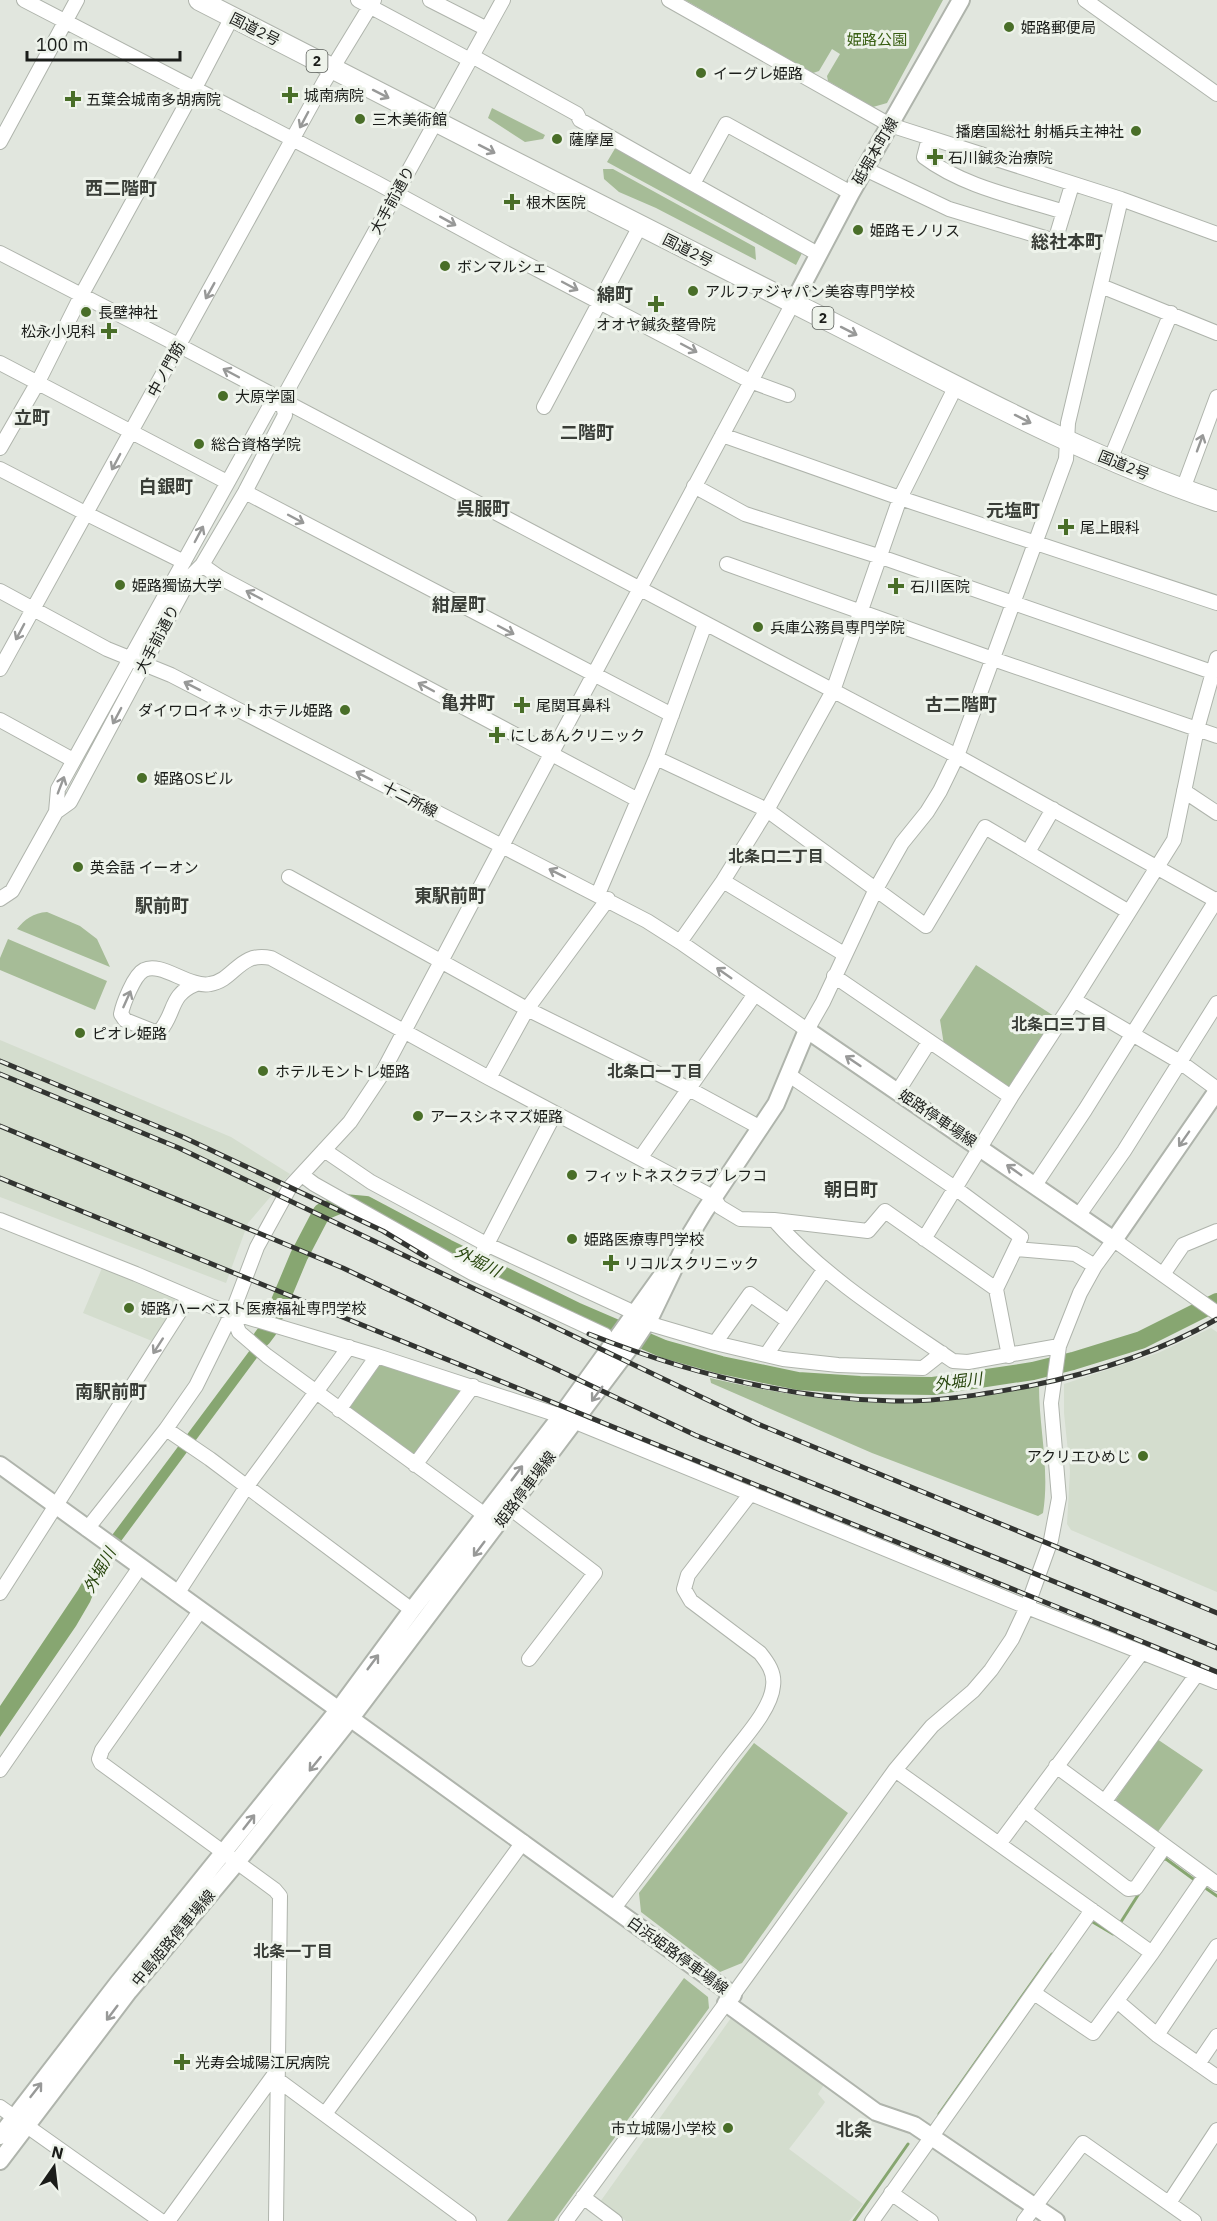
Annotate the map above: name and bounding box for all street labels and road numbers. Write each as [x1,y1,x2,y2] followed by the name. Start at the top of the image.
[227,8,283,50] street label: 国道2号
[306,50,328,72] road number: 2
[848,114,902,188] street label: 砥堀本町線
[366,163,418,237] street label: 大手前通り
[660,229,716,271] street label: 国道2号
[812,307,834,329] road number: 2
[143,338,189,400] street label: 中ノ門筋
[1095,446,1153,484] street label: 国道2号
[131,601,183,677] street label: 大手前通り
[379,777,441,821] street label: 十二所線
[895,1085,981,1151] street label: 姫路停車場線
[490,1447,560,1531] street label: 姫路停車場線
[127,1886,219,1990] street label: 中島姫路停車場線
[624,1912,732,1998] street label: 白浜姫路停車場線

